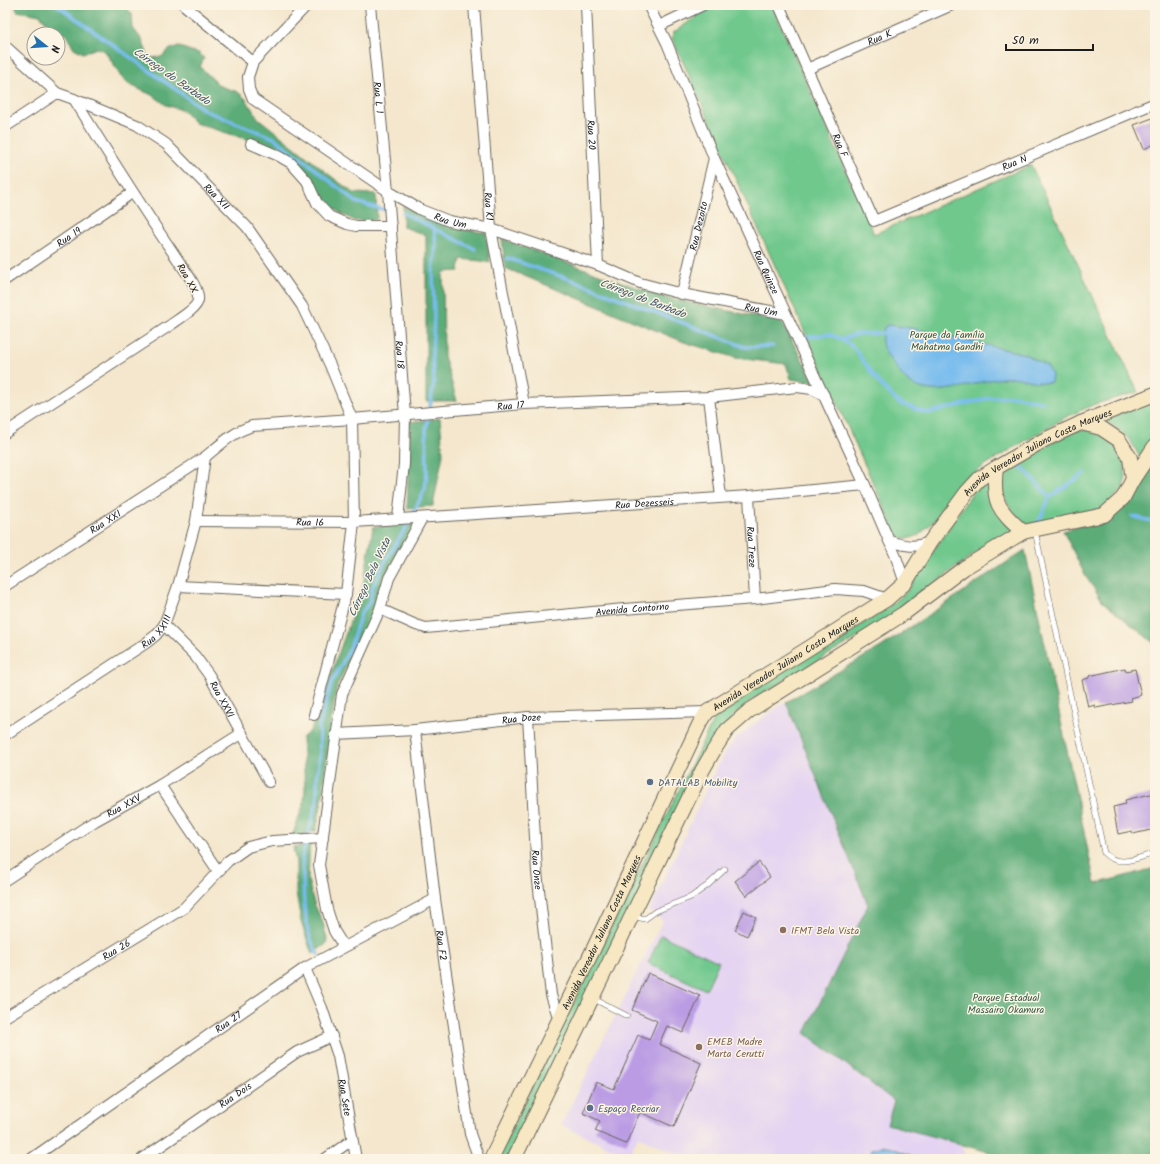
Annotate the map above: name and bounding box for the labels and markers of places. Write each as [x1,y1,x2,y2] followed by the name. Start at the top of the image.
[658,775,738,791] place label: DATALAB Mobility
[645,777,655,787] marker: DATALAB Mobility
[791,923,859,939] place label: IFMT Bela Vista
[778,925,788,935] marker: IFMT Bela Vista
[707,1034,765,1062] place label: EMEB Madre Marta Cerutti
[694,1042,704,1052] marker: EMEB Madre Marta Cerutti
[598,1101,660,1117] place label: Espaço Recriar
[585,1103,595,1113] marker: Espaço Recriar

